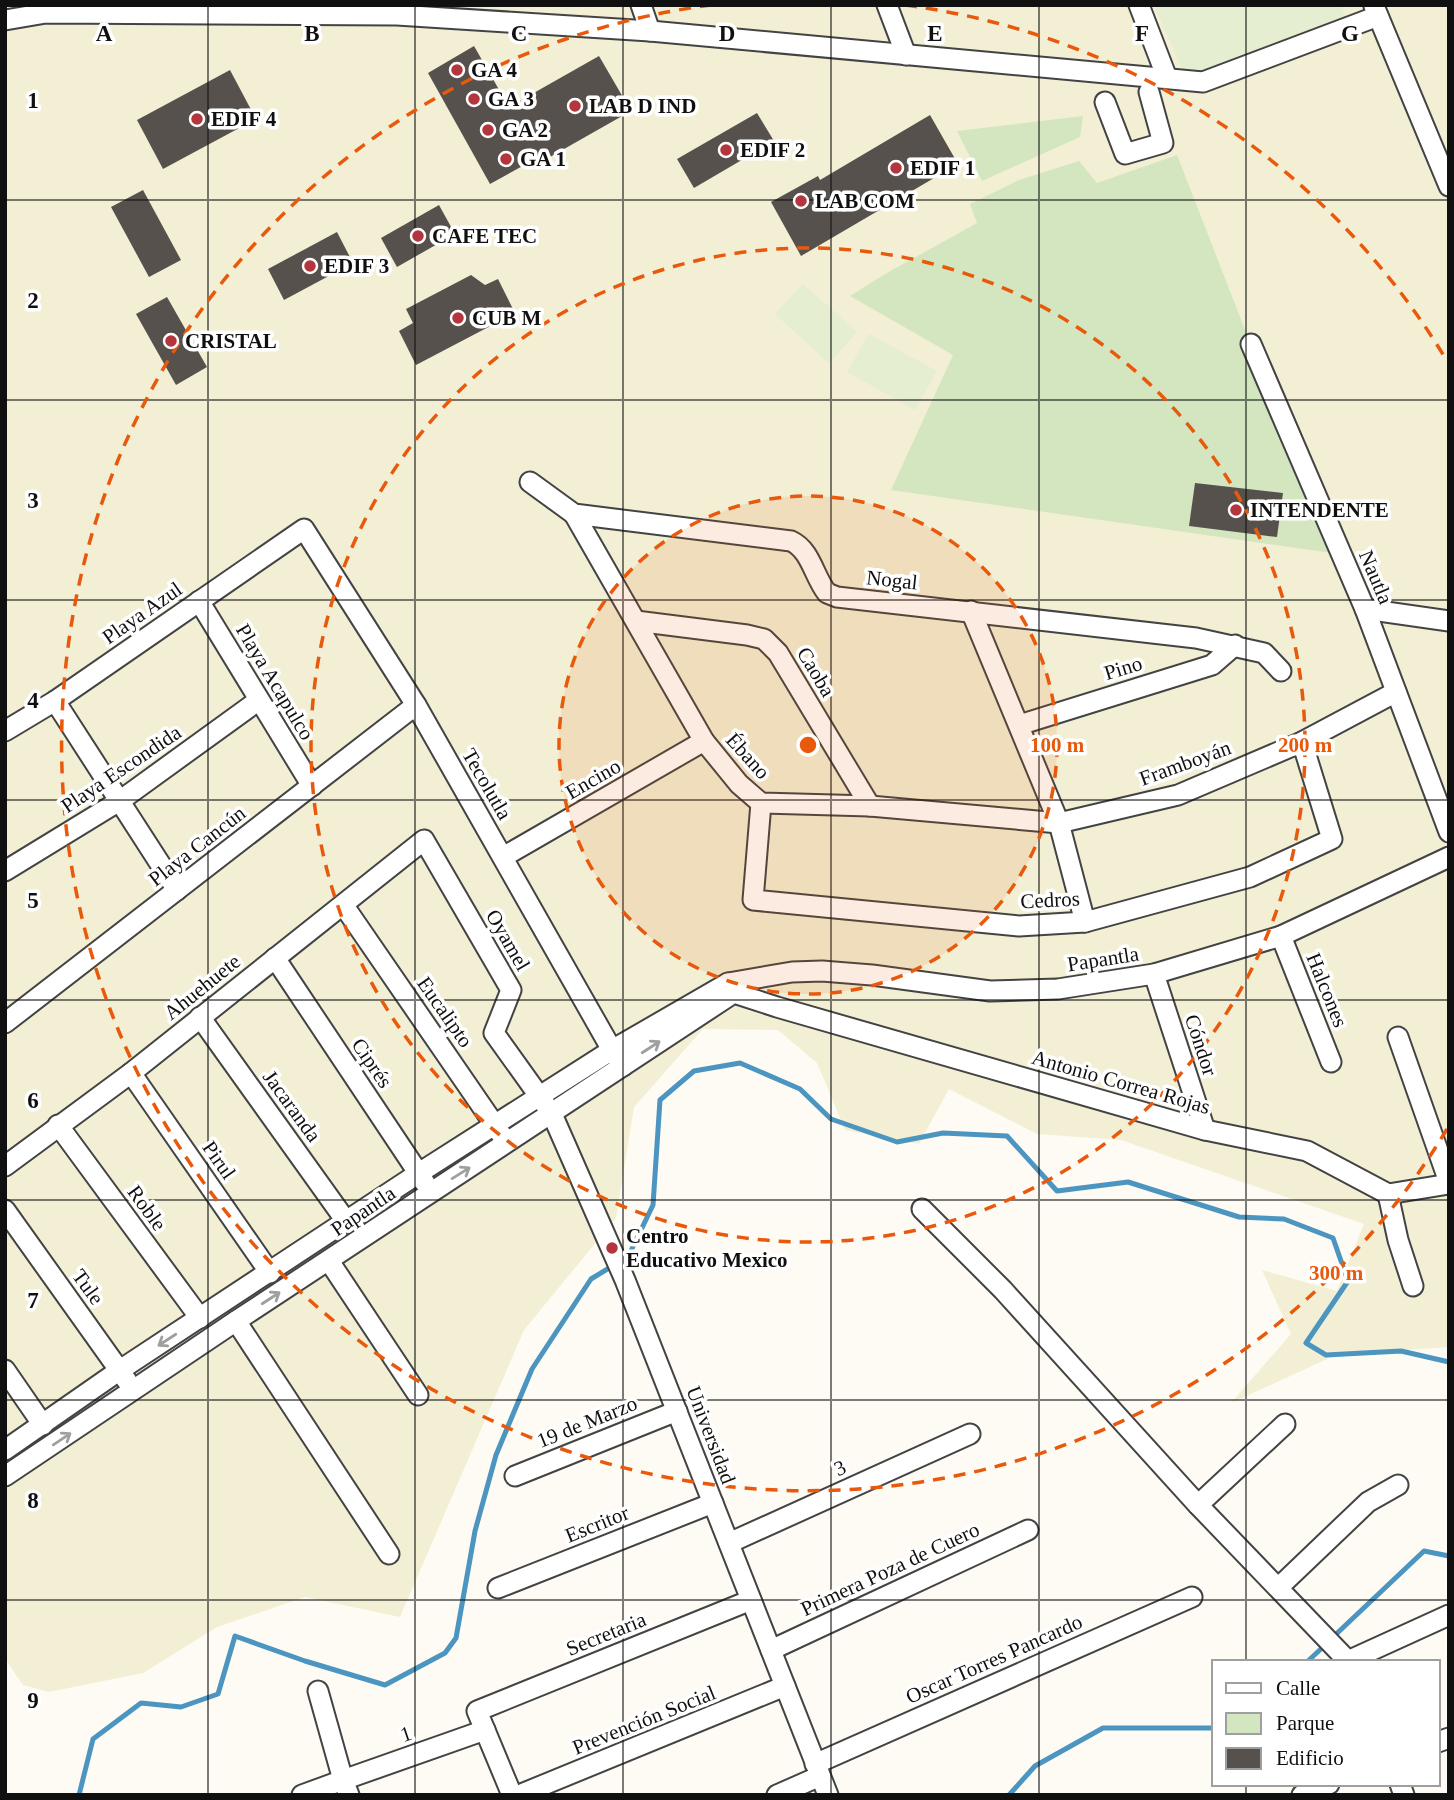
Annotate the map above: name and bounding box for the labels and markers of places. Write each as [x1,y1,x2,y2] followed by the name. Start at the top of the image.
[471,58,518,82] place label: GA 4
[449,62,465,78] marker: GA 4
[488,87,534,111] place label: GA 3
[466,91,482,107] marker: GA 3
[589,94,696,118] place label: LAB D IND
[567,98,583,114] marker: LAB D IND
[211,107,277,131] place label: EDIF 4
[189,111,205,127] marker: EDIF 4
[502,118,548,142] place label: GA 2
[480,122,496,138] marker: GA 2
[740,138,805,162] place label: EDIF 2
[718,142,734,158] marker: EDIF 2
[520,147,566,171] place label: GA 1
[498,151,514,167] marker: GA 1
[910,156,975,180] place label: EDIF 1
[888,160,904,176] marker: EDIF 1
[815,189,915,213] place label: LAB COM
[793,193,809,209] marker: LAB COM
[432,224,537,248] place label: CAFE TEC
[410,228,426,244] marker: CAFE TEC
[324,254,389,278] place label: EDIF 3
[302,258,318,274] marker: EDIF 3
[472,306,542,330] place label: CUB M
[450,310,466,326] marker: CUB M
[185,329,277,353] place label: CRISTAL
[163,333,179,349] marker: CRISTAL
[1250,498,1389,522] place label: INTENDENTE
[1228,502,1244,518] marker: INTENDENTE
[796,733,820,757] centre of rings
[626,1224,788,1272] place label: Centro Educativo Mexico
[604,1240,620,1256] marker: Centro Educativo Mexico

